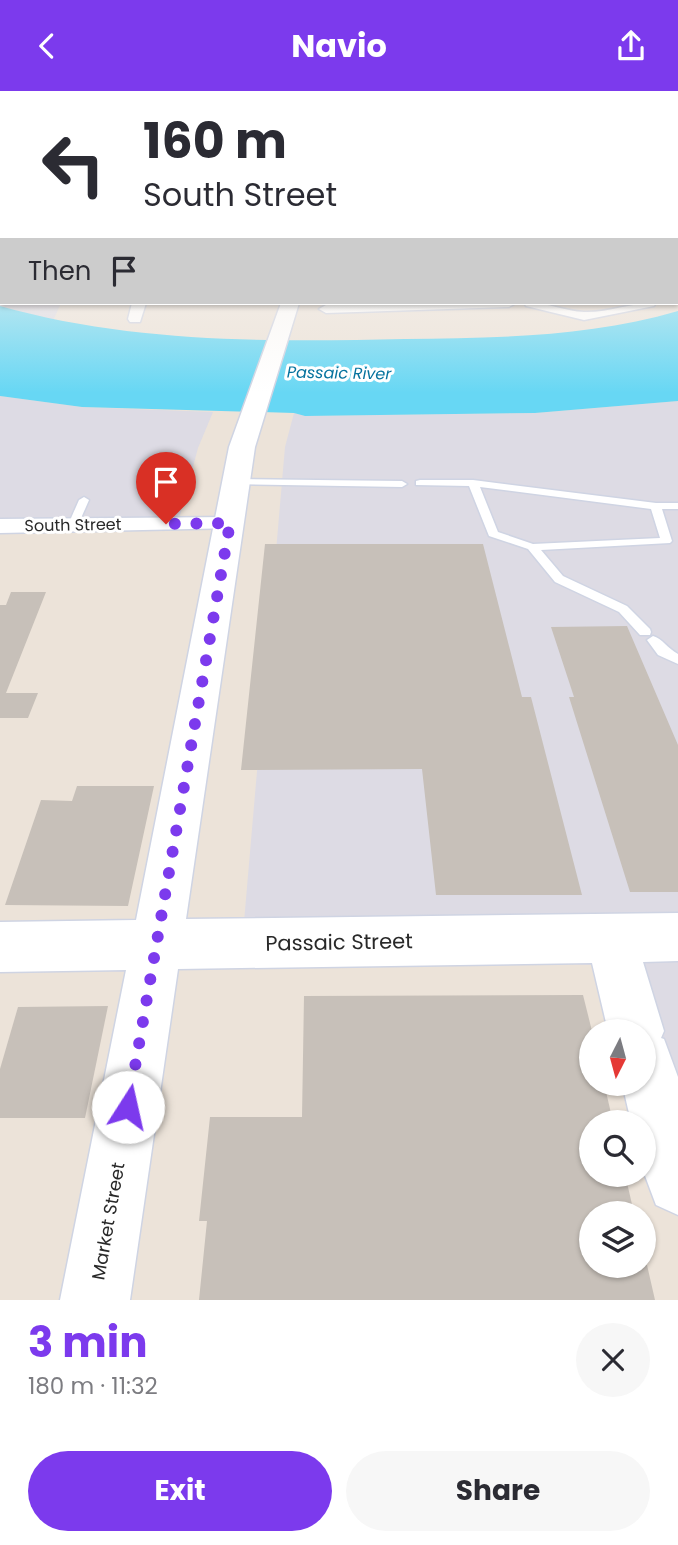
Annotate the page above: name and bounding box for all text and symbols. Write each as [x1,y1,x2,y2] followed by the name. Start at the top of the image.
[291,23,387,68] text: Navio
[28,27,66,65] icon: back
[612,27,650,65] icon: share
[143,107,287,175] text: 160 m
[28,119,119,210] icon: left
[143,172,337,217] text: South Street
[105,252,143,290] icon: arrive
[28,253,91,289] text: Then
[287,361,392,385] water label: Passaic River
[136,452,196,524] pin
[147,463,185,501] icon: arrive
[24,513,122,537] street label: South Street
[265,926,413,958] street label: Passaic Street
[579,1019,656,1095] north arrow
[579,1019,656,1278] map controls
[91,1070,165,1144] position arrow
[579,1110,656,1187] button: search
[85,1160,131,1282] street label: Market Street
[579,1201,656,1278] button: layers
[28,1313,148,1372] text: 3 min
[576,1323,650,1397] button: close
[28,1370,158,1402] text: 180 m · 11:32
[28,1451,332,1531] button: Exit
[346,1451,650,1531] button: Share

